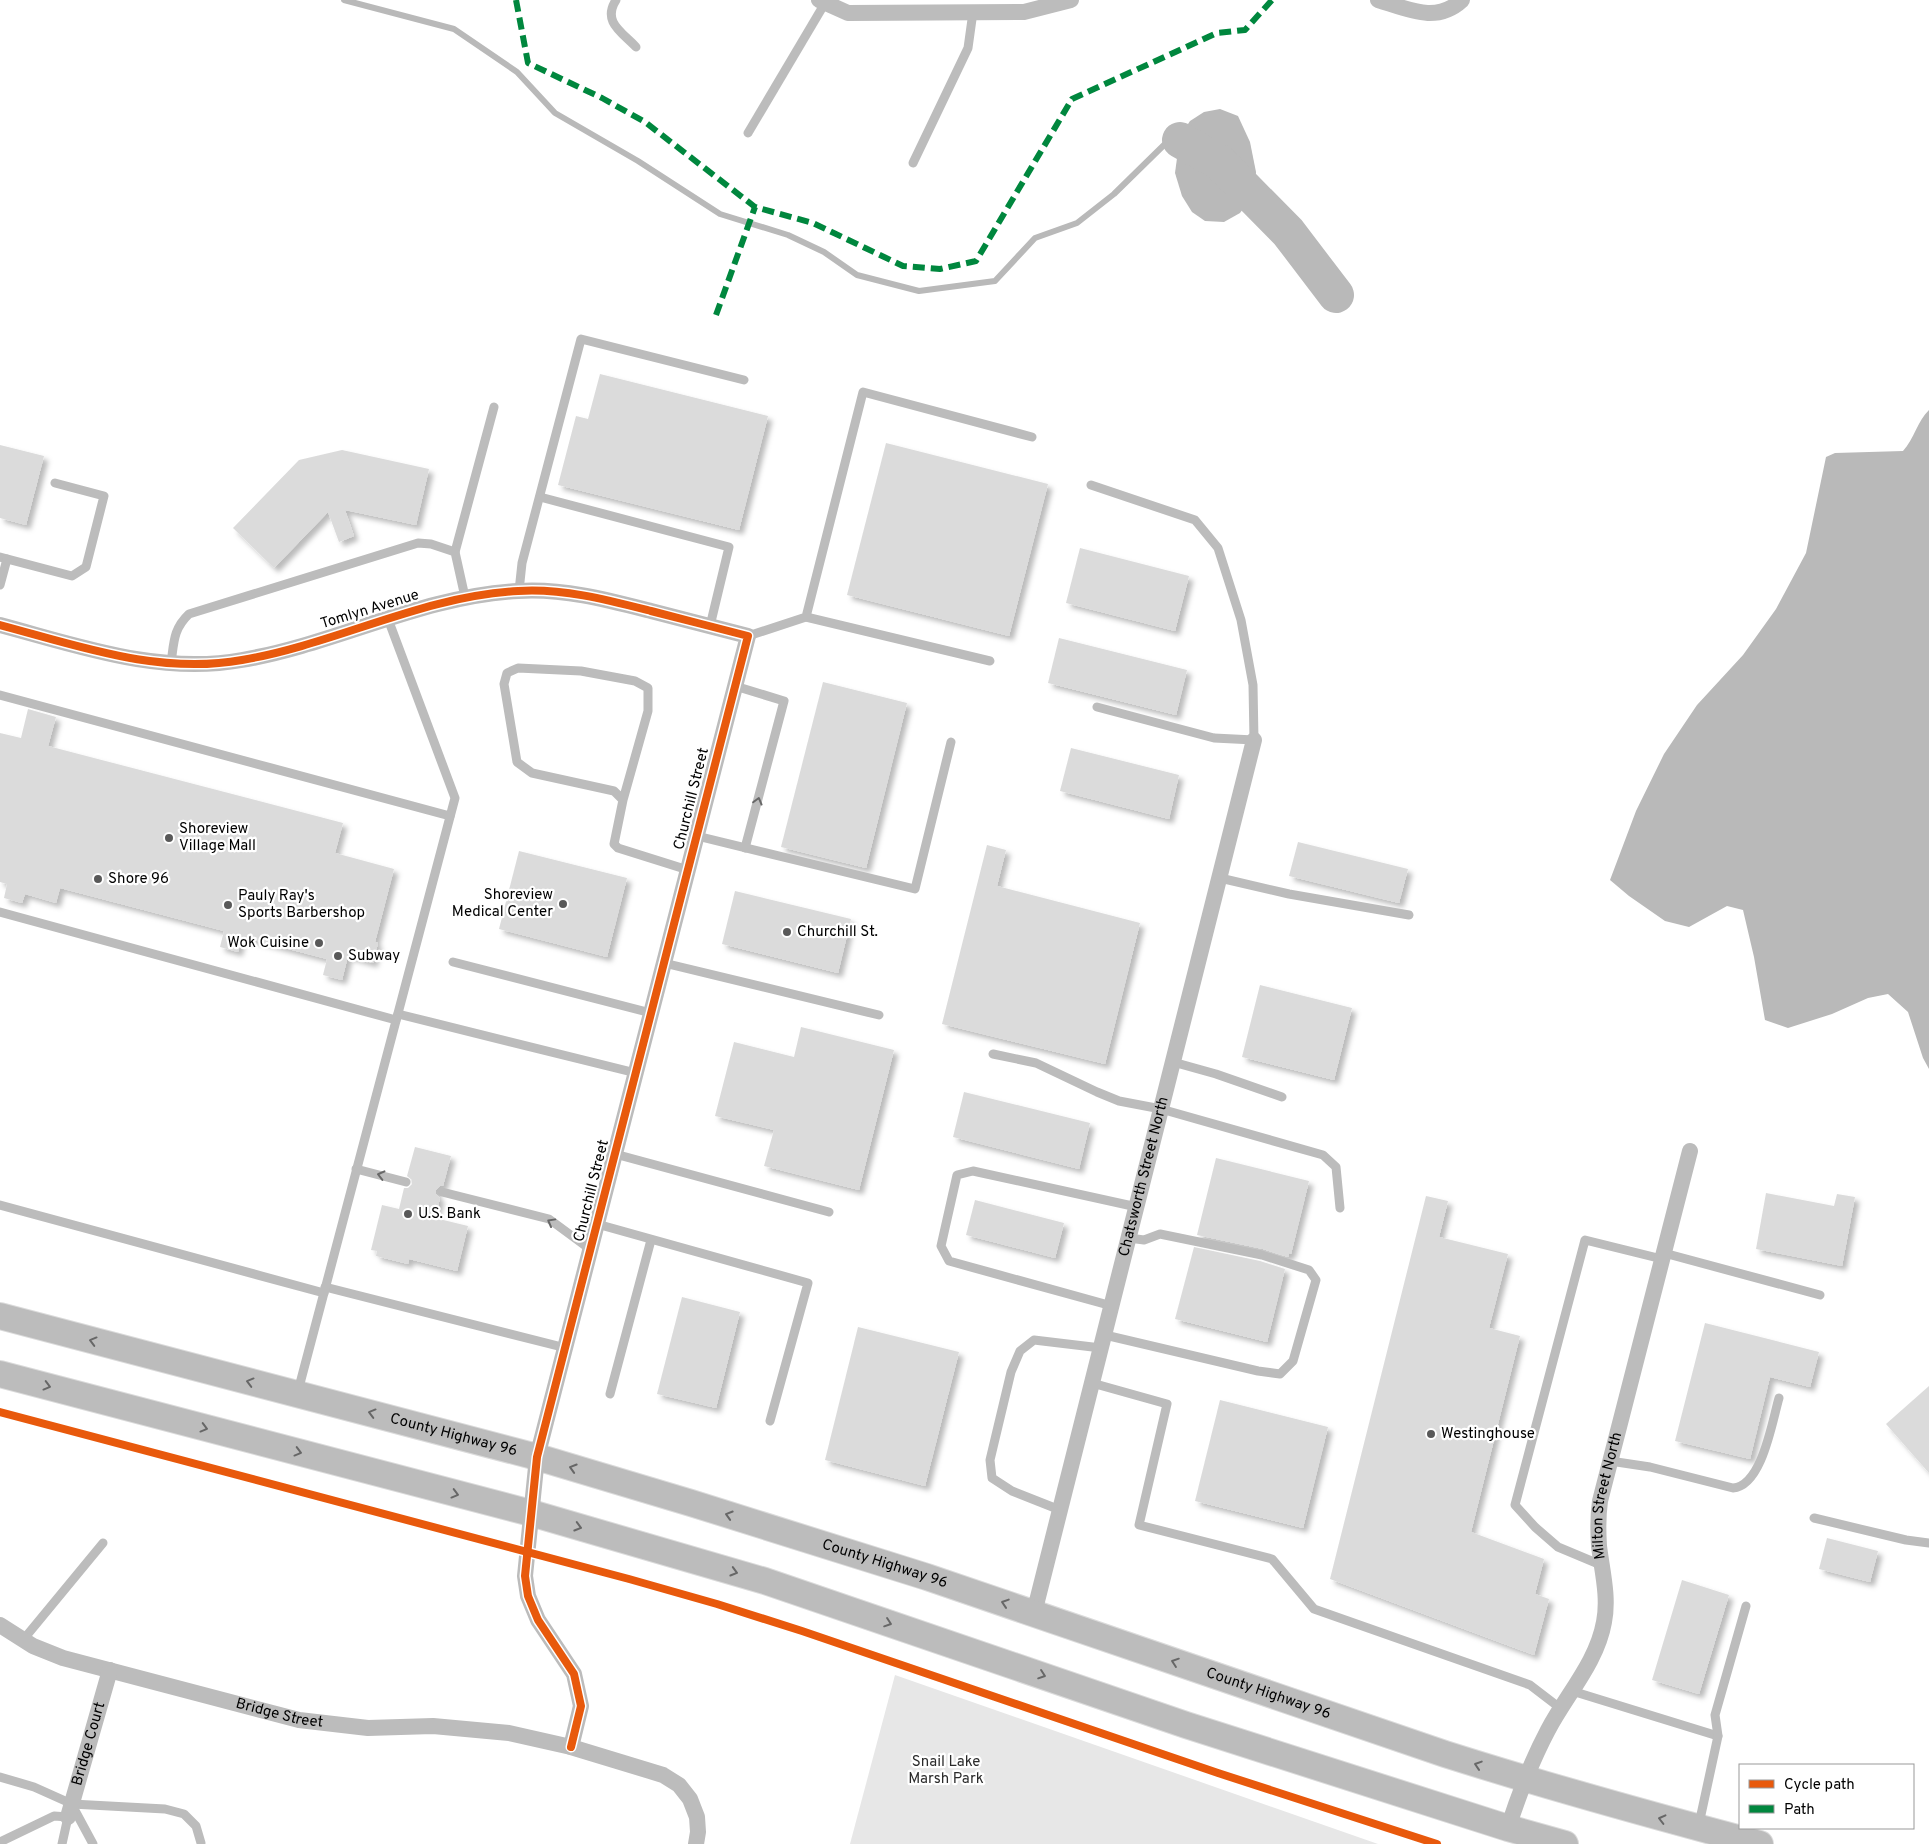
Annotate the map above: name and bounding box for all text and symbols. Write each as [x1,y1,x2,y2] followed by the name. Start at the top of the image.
[318,586,422,634] street label: Tomlyn Avenue
[670,746,714,852] street label: Churchill Street
[752,798,762,806] one-way arrow
[179,820,256,856] place label: Shoreview Village Mall
[163,832,175,844] marker: Shoreview Village Mall
[108,870,169,889] place label: Shore 96
[92,873,104,885] marker: Shore 96
[452,886,553,922] place label: Shoreview Medical Center
[238,887,365,923] place label: Pauly Ray's Sports Barbershop
[557,898,569,910] marker: Shoreview Medical Center
[222,899,234,911] marker: Pauly Ray's Sports Barbershop
[797,923,878,942] place label: Churchill St.
[781,926,793,938] marker: Churchill St.
[227,934,309,953] place label: Wok Cuisine
[313,937,325,949] marker: Wok Cuisine
[348,947,400,966] place label: Subway
[332,950,344,962] marker: Subway
[1115,1095,1173,1259] street label: Chatsworth Street North
[570,1138,614,1244] street label: Churchill Street
[378,1171,386,1181] one-way arrow
[418,1205,481,1224] place label: U.S. Bank
[402,1208,414,1220] marker: U.S. Bank
[547,1218,556,1228] one-way arrow
[89,1336,97,1346] one-way arrow
[246,1377,254,1387] one-way arrow
[43,1381,51,1391] one-way arrow
[368,1409,376,1419] one-way arrow
[388,1409,519,1461] street label: County Highway 96
[200,1422,208,1432] one-way arrow
[1441,1425,1535,1444] place label: Westinghouse
[1425,1428,1437,1440] marker: Westinghouse
[1589,1430,1627,1561] street label: Milton Street North
[294,1446,303,1457] one-way arrow
[570,1463,578,1473] one-way arrow
[451,1488,459,1498] one-way arrow
[725,1511,734,1521] one-way arrow
[573,1521,582,1532] one-way arrow
[820,1535,950,1593] street label: County Highway 96
[729,1567,738,1577] one-way arrow
[1001,1599,1009,1609] one-way arrow
[884,1617,892,1627] one-way arrow
[1171,1657,1180,1667] one-way arrow
[1203,1664,1333,1724] street label: County Highway 96
[1037,1669,1046,1679] one-way arrow
[234,1694,324,1732] street label: Bridge Street
[68,1700,110,1788] street label: Bridge Court
[908,1753,984,1789] park label: Snail Lake Marsh Park
[1474,1760,1482,1770] one-way arrow
[1739,1764,1914,1829] legend
[1784,1776,1855,1795] text: Cycle path
[1784,1801,1815,1820] text: Path
[1658,1814,1666,1824] one-way arrow

